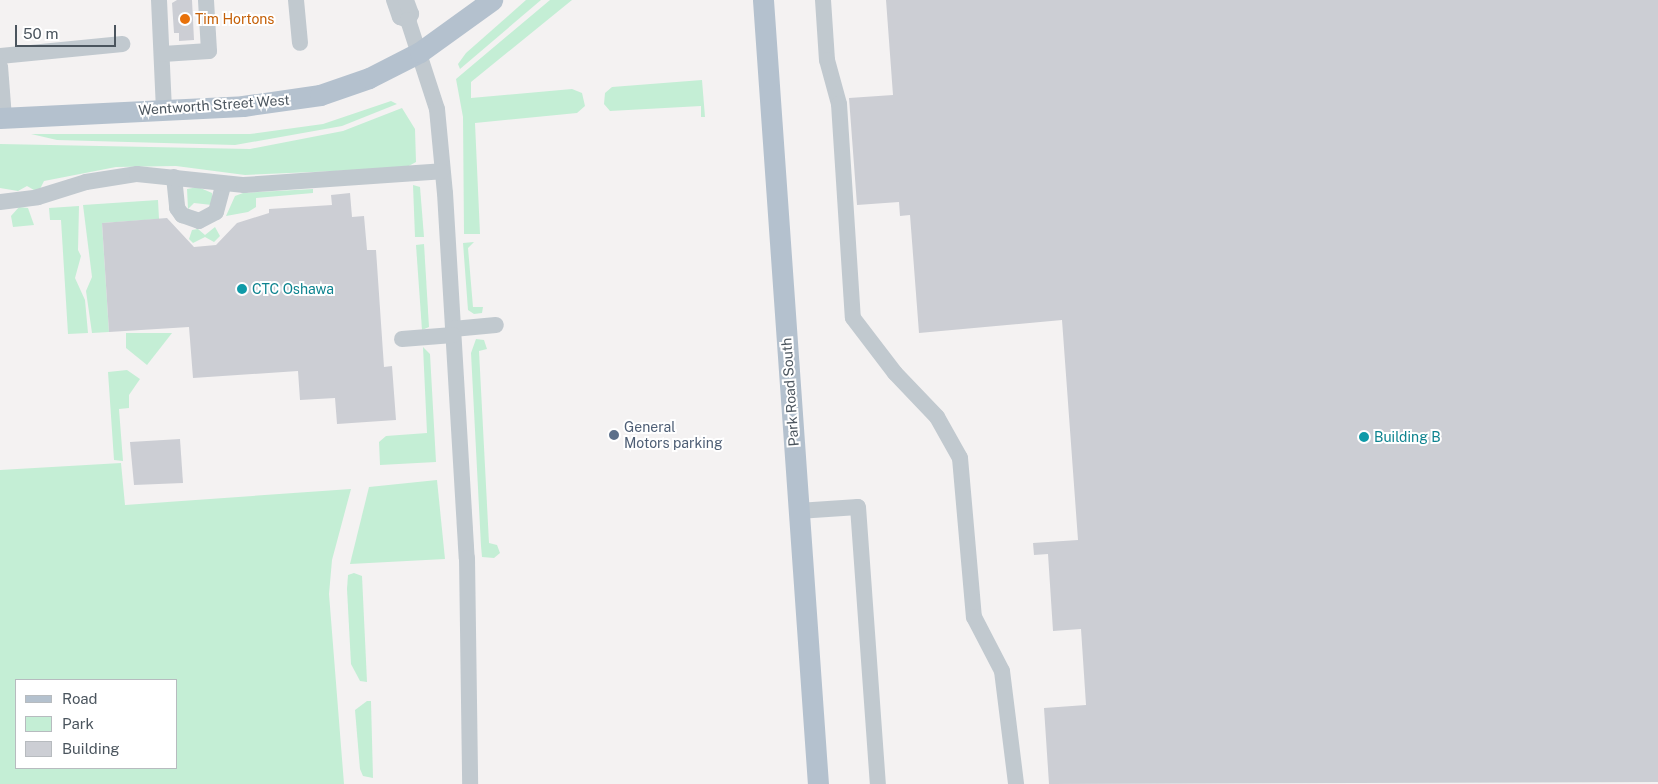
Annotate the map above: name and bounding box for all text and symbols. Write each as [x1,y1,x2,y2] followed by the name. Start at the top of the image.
[195,11,274,27] place label: Tim Hortons
[179,13,191,25] marker: Tim Hortons
[18,15,119,47] scale bar
[23,25,58,42] text: 50 m
[138,91,290,119] street label: Wentworth Street West
[252,281,334,297] place label: CTC Oshawa
[236,283,248,295] marker: CTC Oshawa
[778,337,802,447] street label: Park Road South
[624,419,723,452] place label: General Motors parking
[608,429,620,441] marker: General Motors parking
[1374,429,1441,445] place label: Building B
[1358,431,1370,443] marker: Building B
[15,679,178,769] legend
[62,690,98,707] text: Road
[62,715,94,732] text: Park
[62,740,120,757] text: Building

